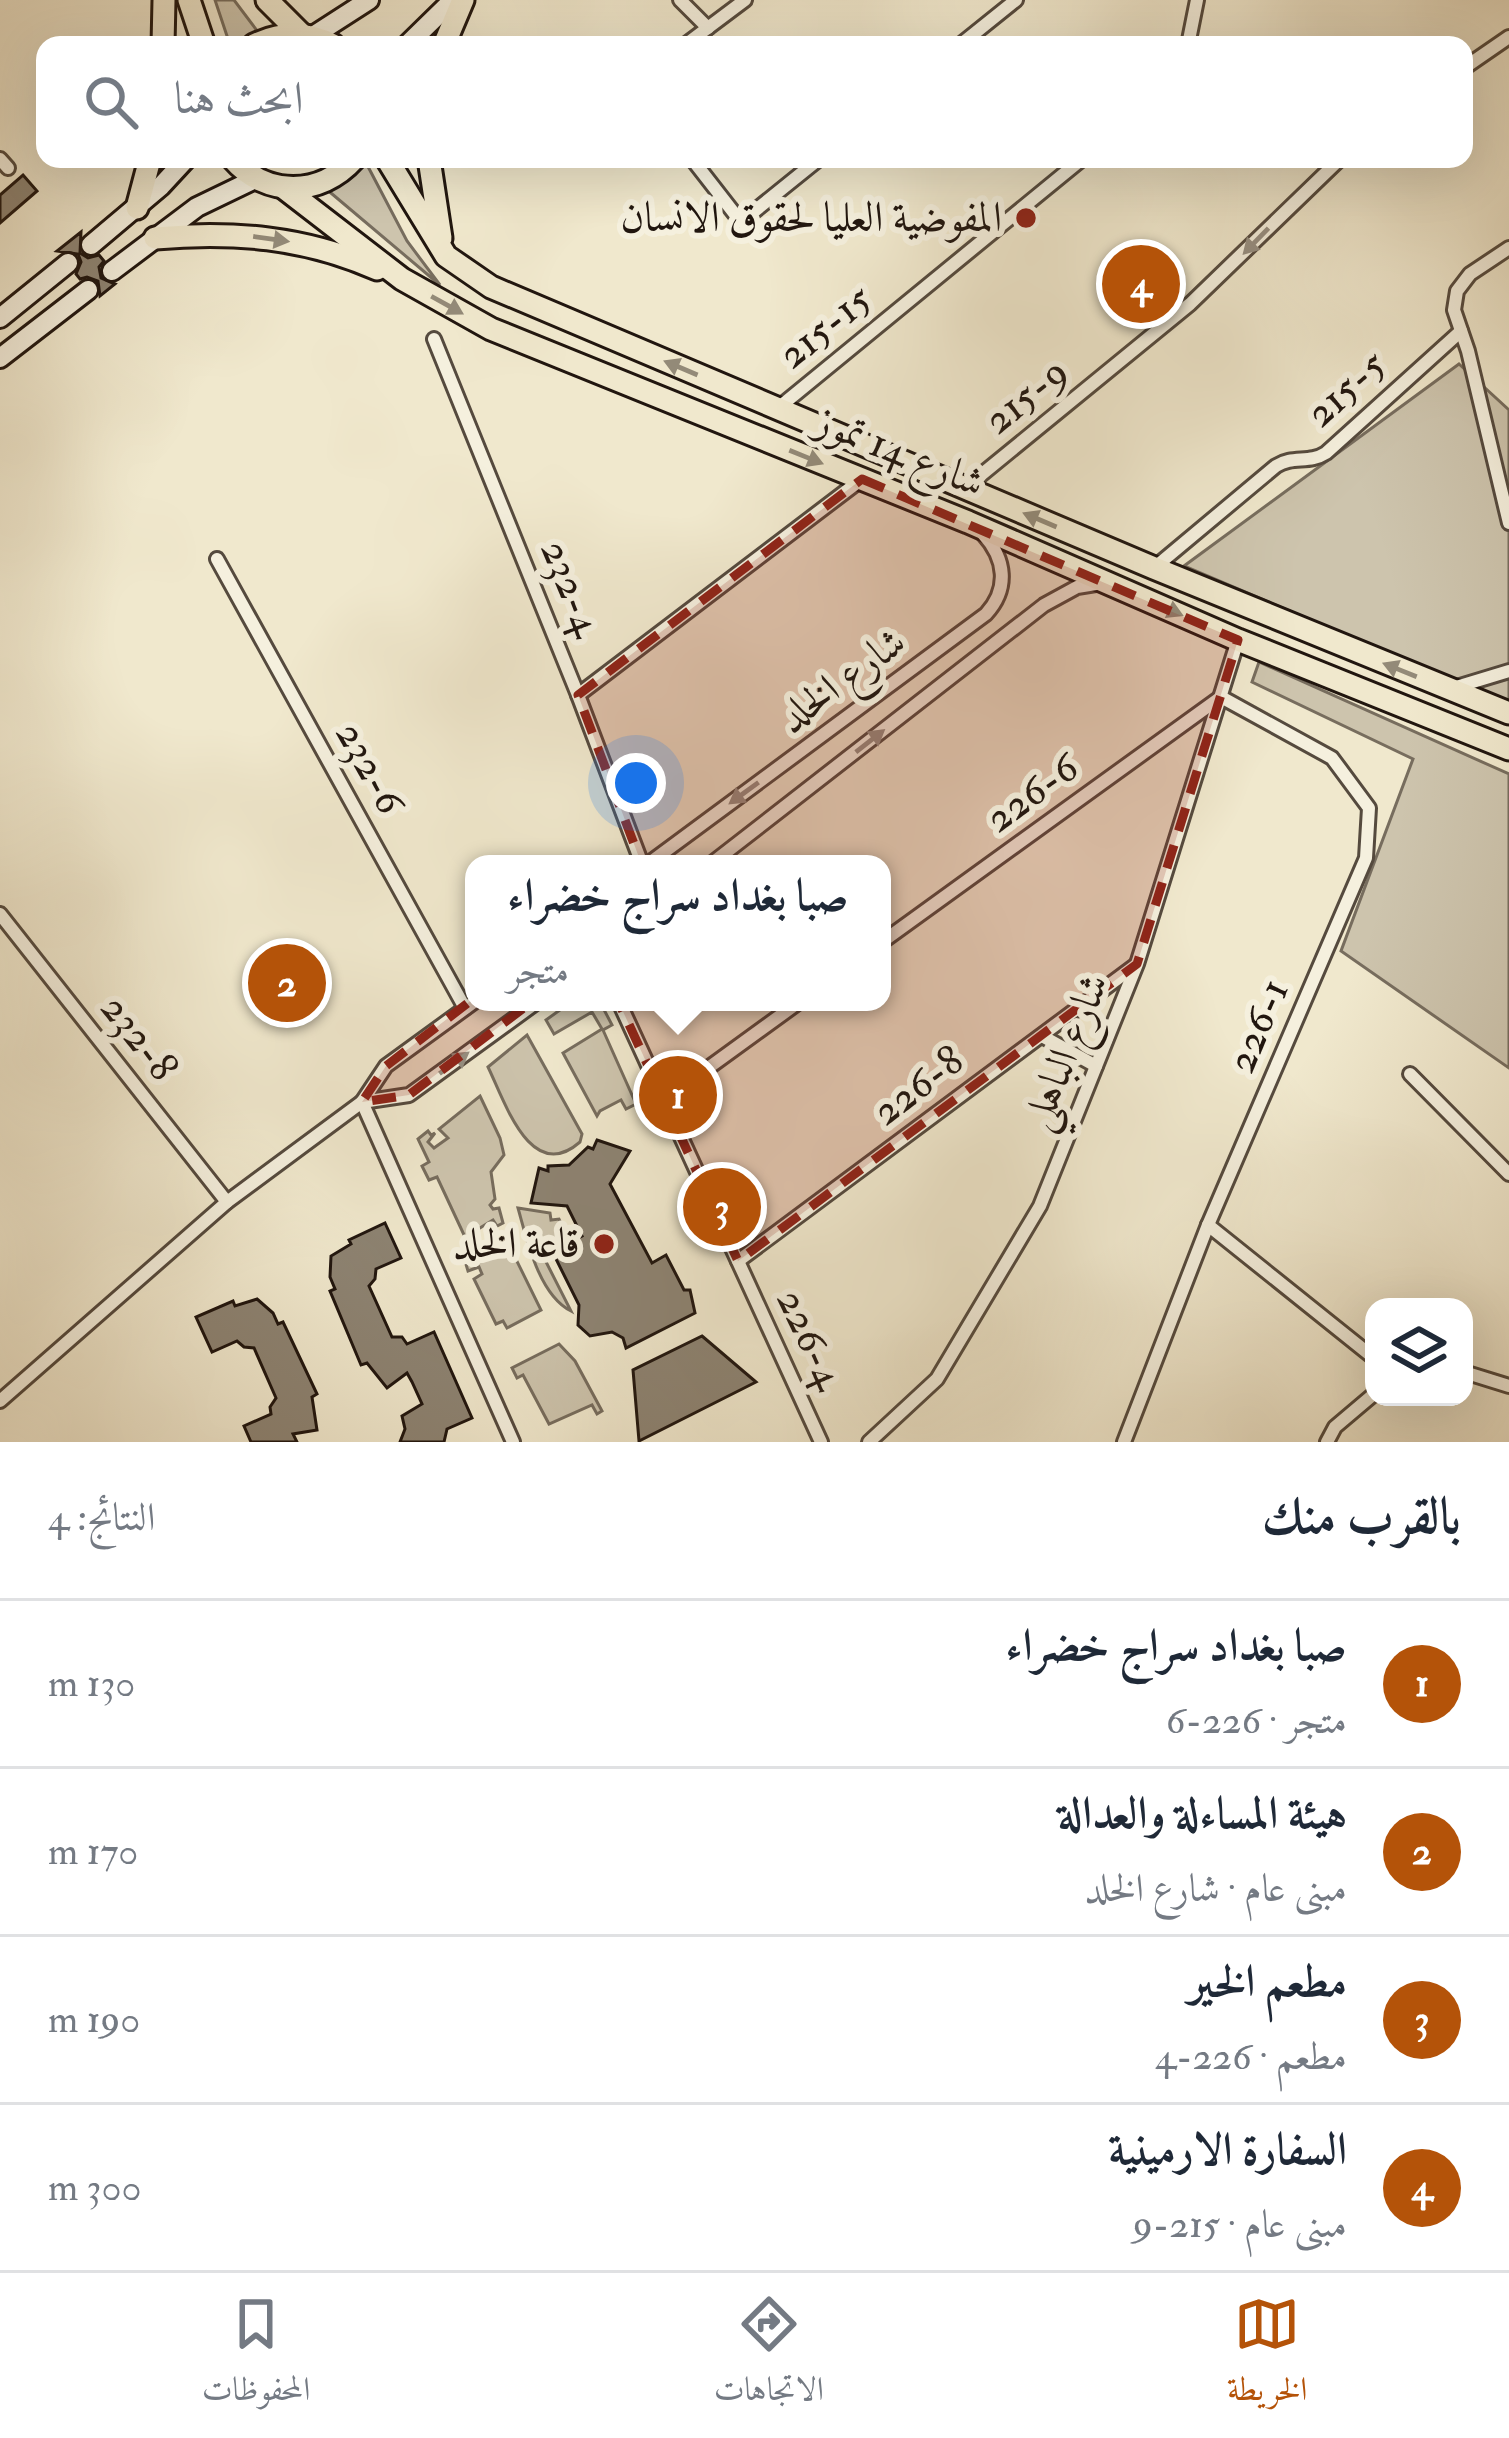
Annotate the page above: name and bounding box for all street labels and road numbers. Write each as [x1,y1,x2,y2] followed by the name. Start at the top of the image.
[768,273,883,380] street label: 215-15
[1295,339,1398,439] street label: 215-5
[973,346,1079,446] street label: 215-9
[801,393,992,517] street label: شارع 14 تموز
[528,532,615,646] street label: 232-4
[768,616,921,750] street label: شارع الخلد
[324,713,417,825] street label: 232-6
[975,741,1090,844] street label: 226-6
[1011,966,1132,1143] street label: شارع الباهلي
[1215,971,1301,1081] street label: 226-1
[89,984,189,1092] street label: 232-8
[862,1035,974,1137] street label: 226-8
[764,1281,857,1399] street label: 226-4

